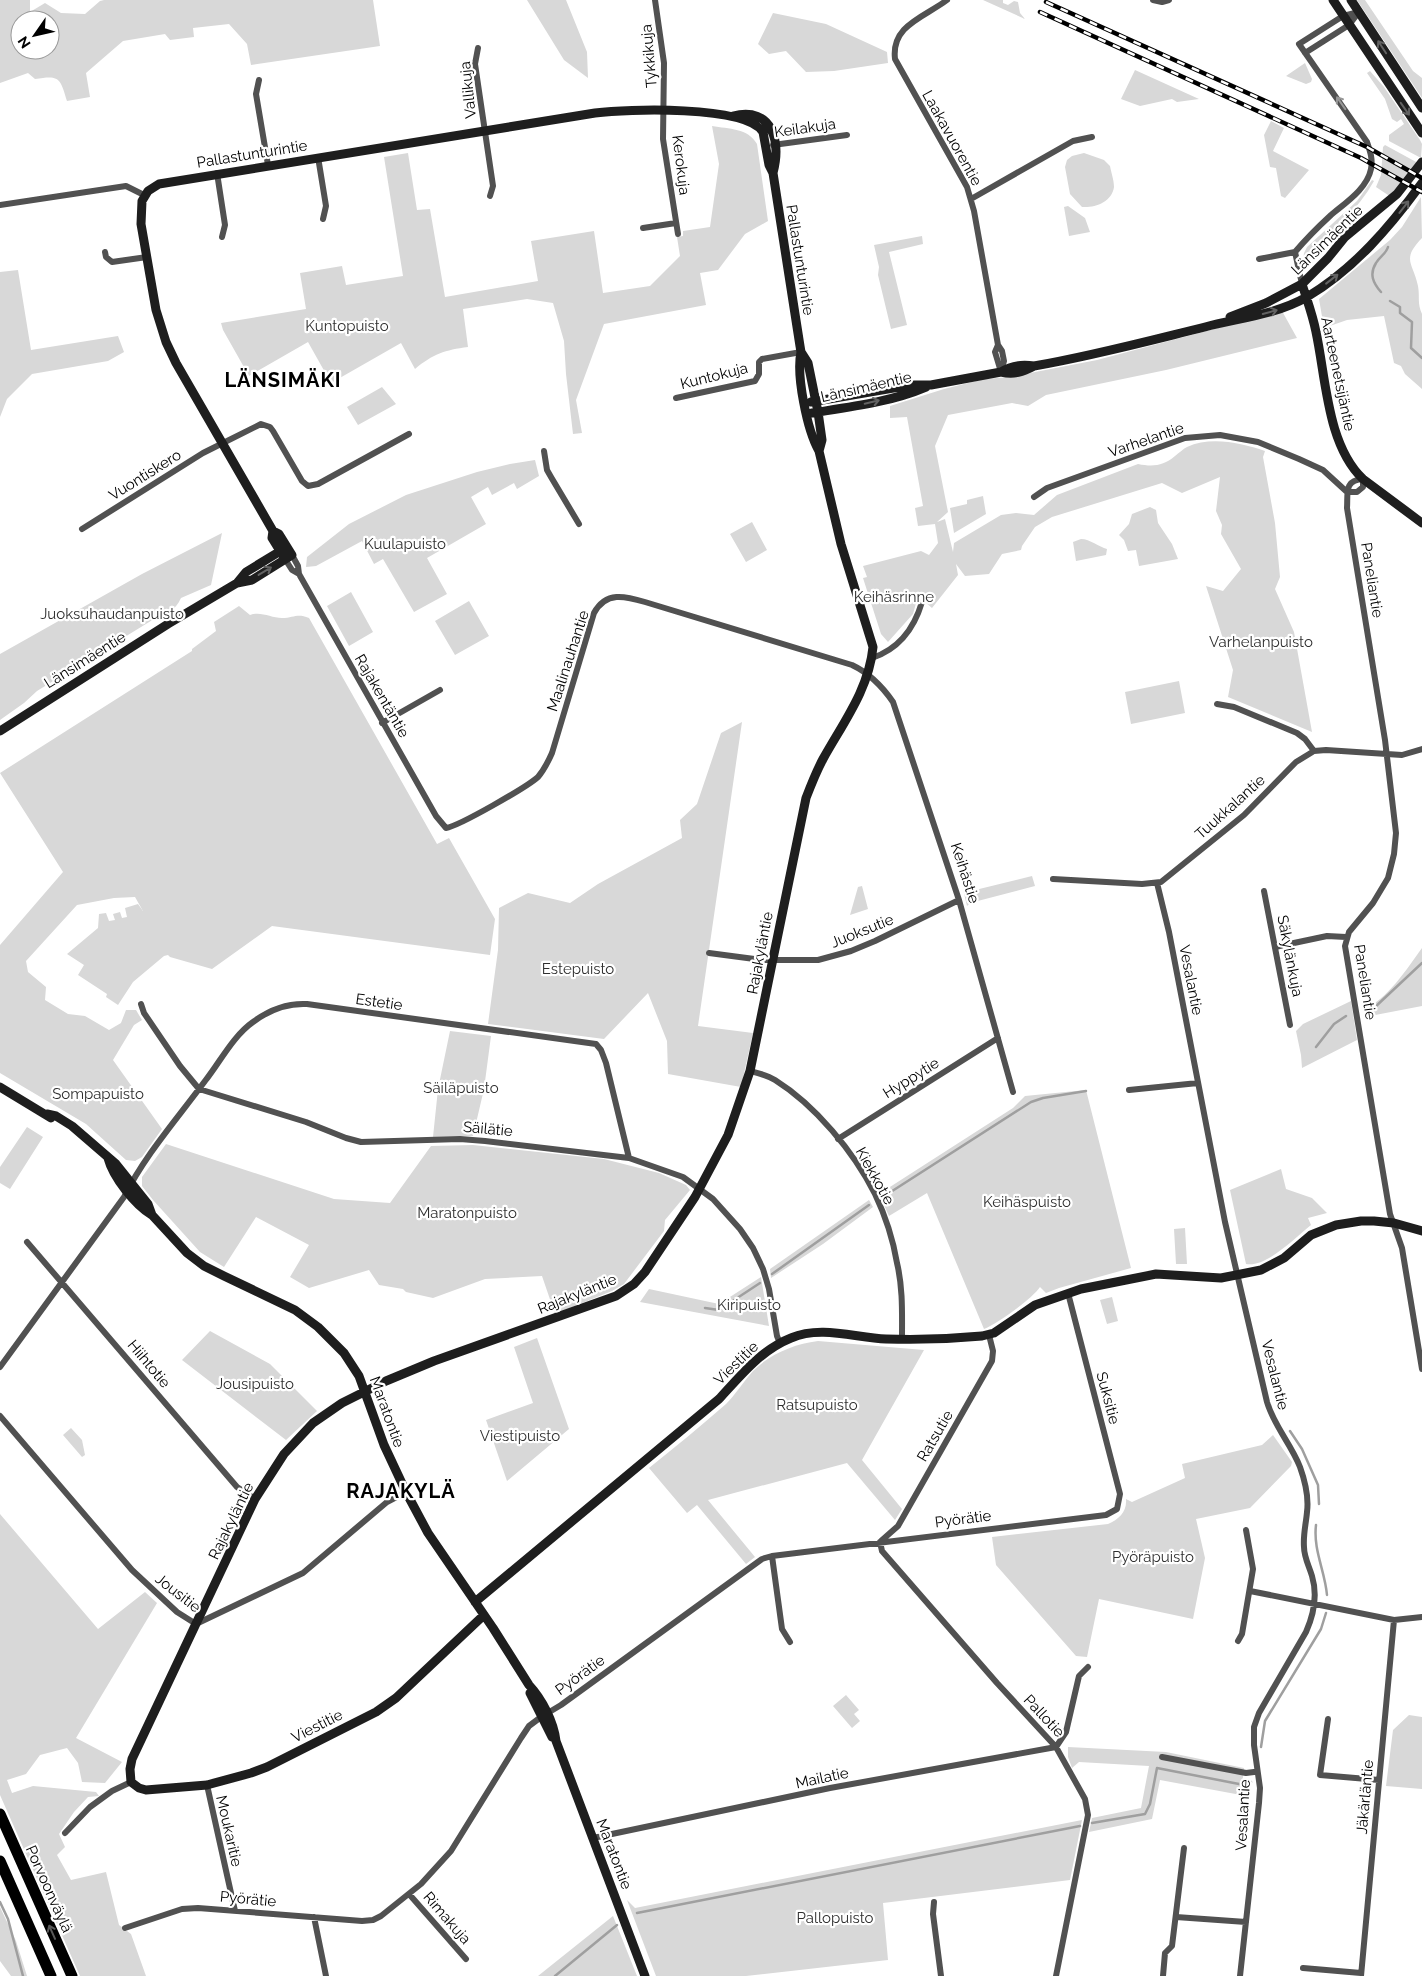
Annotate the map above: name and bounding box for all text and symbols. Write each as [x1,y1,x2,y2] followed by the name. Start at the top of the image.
[10,10,60,60] north arrow
[637,24,661,88] street label: Tykkikuja
[15,33,34,51] text: N
[1377,41,1387,55] one-way arrow
[456,61,480,119] street label: Vallikuja
[918,87,986,189] street label: Laakavuorentie
[1336,96,1346,110] one-way arrow
[1400,102,1410,116] one-way arrow
[773,115,837,141] street label: Keilakuja
[668,134,694,196] street label: Kerokuja
[195,136,309,172] street label: Pallastunturintie
[1287,201,1367,279] street label: Länsimäentie
[1399,201,1410,214] one-way arrow
[782,203,818,317] street label: Pallastunturintie
[1325,274,1338,285] one-way arrow
[1262,307,1278,317] one-way arrow
[1317,315,1359,433] street label: Aarteenetsijäntie
[305,317,389,335] park label: Kuntopuisto
[678,359,750,393] street label: Kuntokuja
[224,368,342,392] district label: LÄNSIMÄKI
[819,368,913,406] street label: Länsimäentie
[863,397,879,407] one-way arrow
[1106,419,1186,461] street label: Varhelantie
[105,446,185,504] street label: Vuontiskero
[364,535,446,553] park label: Kuulapuisto
[1357,541,1387,619] street label: Paneliantie
[258,566,272,576] one-way arrow
[854,588,934,606] park label: Keihäsrinne
[40,605,184,623] park label: Juoksuhaudanpuisto
[543,608,593,714] street label: Maalinauhantie
[41,628,129,692] street label: Länsimäentie
[1209,633,1313,651] park label: Varhelanpuisto
[351,651,413,741] street label: Rajakentäntie
[1191,771,1269,843] street label: Tuukkalantie
[947,840,983,906] street label: Keihästie
[743,910,777,996] street label: Rajakyläntie
[828,910,896,952] street label: Juoksutie
[1273,914,1307,998] street label: Säkylänkuja
[1175,943,1207,1017] street label: Vesalantie
[1350,943,1380,1021] street label: Paneliantie
[542,960,614,978] park label: Estepuisto
[354,990,404,1014] street label: Estetie
[880,1054,943,1102] street label: Hyppytie
[423,1079,499,1097] park label: Säiläpuisto
[52,1085,144,1103] park label: Sompapuisto
[462,1118,514,1140] street label: Säilätie
[852,1144,898,1208] street label: Kiekkotie
[983,1193,1071,1211] park label: Keihäspuisto
[417,1204,517,1222] park label: Maratonpuisto
[535,1270,619,1318] street label: Rajakyläntie
[717,1296,781,1314] park label: Kiripuisto
[124,1336,174,1392] street label: Hiihtotie
[710,1337,762,1389] street label: Viestitie
[1258,1338,1292,1412] street label: Vesalantie
[1092,1370,1124,1426] street label: Suksitie
[366,1374,408,1450] street label: Maratontie
[216,1375,294,1393] park label: Jousipuisto
[776,1396,858,1414] park label: Ratsupuisto
[913,1407,957,1465] street label: Ratsutie
[480,1427,560,1445] park label: Viestipuisto
[205,1479,257,1562] street label: Rajakyläntie
[346,1479,456,1503] district label: RAJAKYLÄ
[934,1507,992,1531] street label: Pyörätie
[1112,1548,1194,1566] park label: Pyöräpuisto
[152,1570,204,1616] street label: Jousitie
[552,1651,608,1699] street label: Pyörätie
[1020,1691,1068,1741] street label: Pallotie
[288,1705,346,1746] street label: Viestitie
[1353,1759,1377,1835] street label: Jäkärläntie
[794,1764,850,1792] street label: Mailatie
[1232,1779,1254,1851] street label: Vesalantie
[212,1794,246,1869] street label: Moukaritie
[592,1816,636,1892] street label: Maratontie
[22,1843,76,1935] street label: Porvoonväylä
[219,1888,277,1910] street label: Pyörätie
[419,1888,475,1948] street label: Rimakuja
[796,1909,874,1927] park label: Pallopuisto
[46,1925,56,1940] one-way arrow

